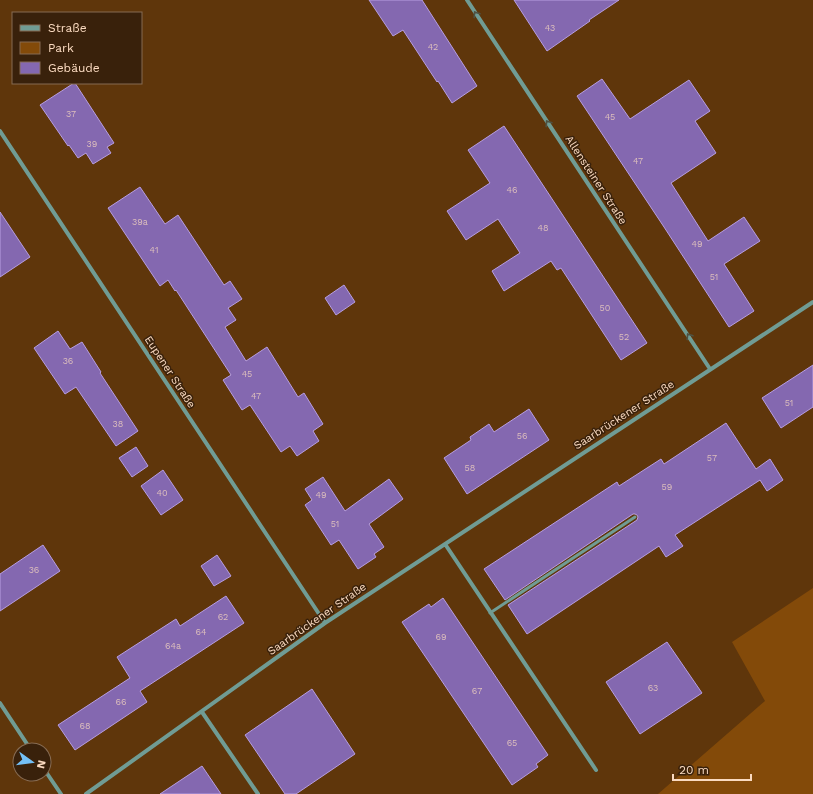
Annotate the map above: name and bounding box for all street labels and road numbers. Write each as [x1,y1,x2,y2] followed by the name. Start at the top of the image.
[562,133,630,227] street label: Allensteiner Straße
[142,333,198,411] street label: Eupener Straße
[571,378,677,452] street label: Saarbrückener Straße
[265,580,369,658] street label: Saarbrückener Straße

